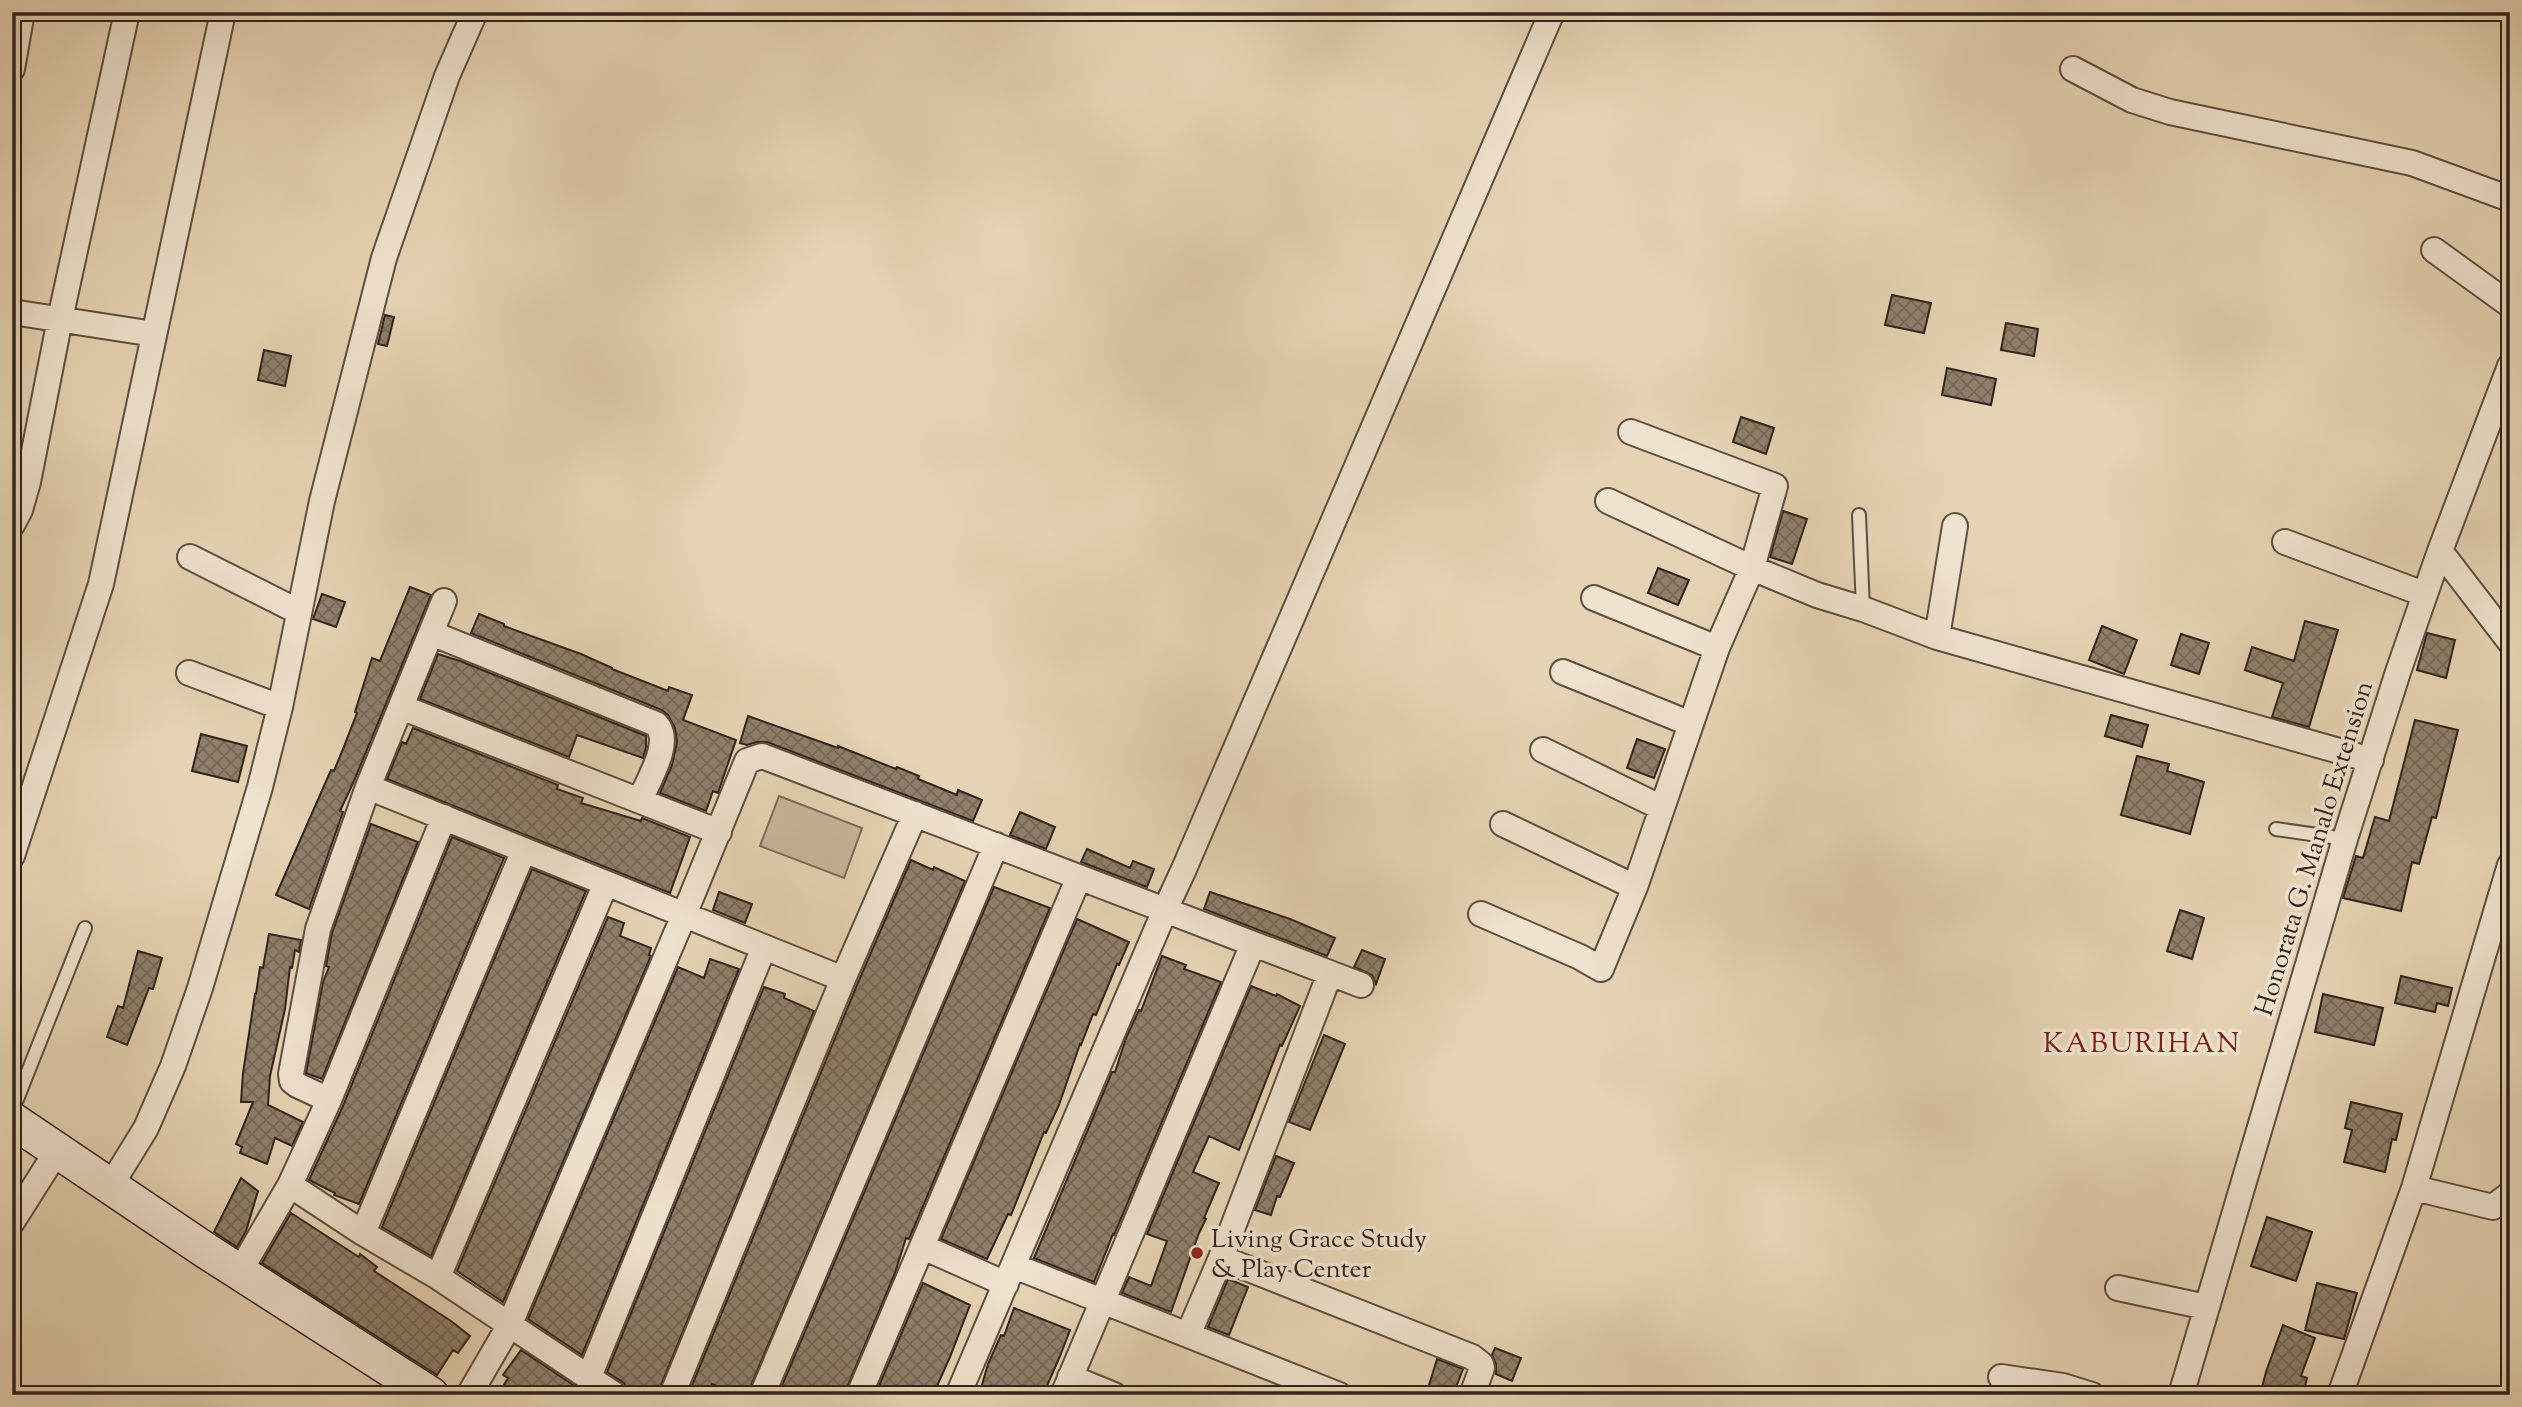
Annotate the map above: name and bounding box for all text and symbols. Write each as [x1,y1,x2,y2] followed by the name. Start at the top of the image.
[2247,677,2384,1021] street label: Honorata G. Manalo Extension
[2043,1025,2241,1065] district label: KABURIHAN
[1211,1222,1427,1289] place label: Living Grace Study & Play Center
[1189,1245,1205,1261] marker: Living Grace Study & Play Center

